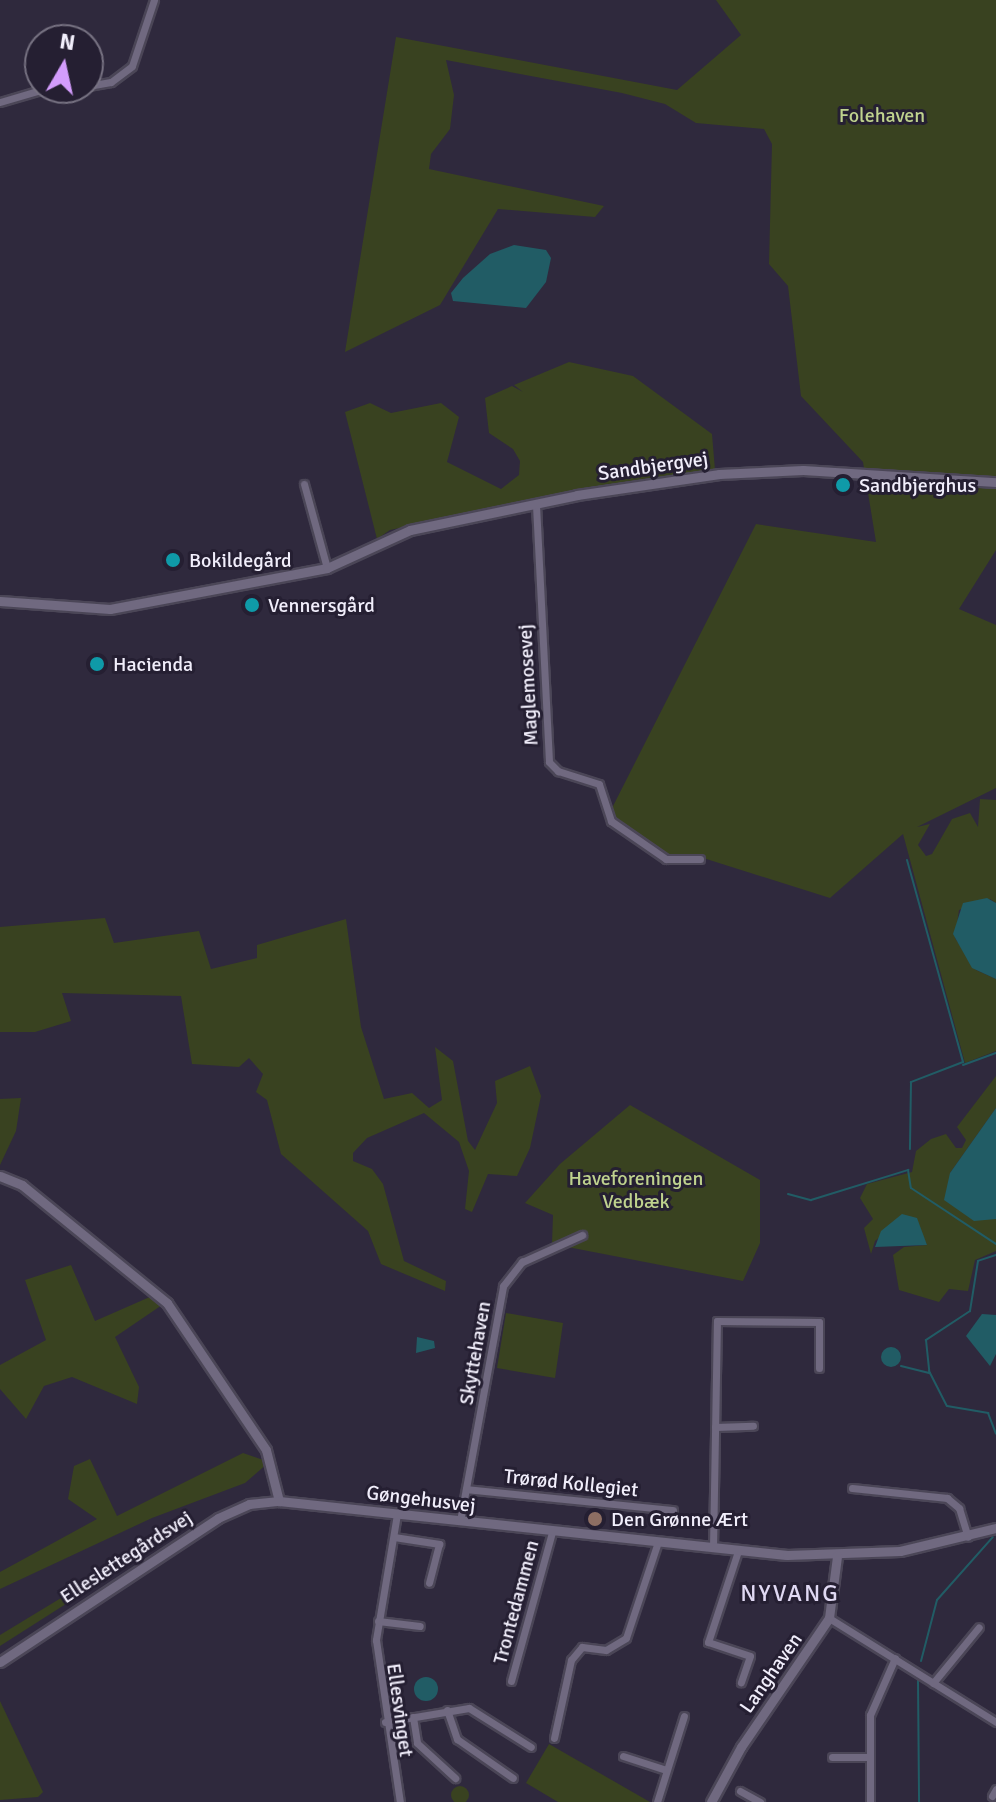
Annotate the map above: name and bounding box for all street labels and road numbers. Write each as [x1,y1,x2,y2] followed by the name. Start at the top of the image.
[596,446,710,486] street label: Sandbjergvej
[513,624,543,746] street label: Maglemosevej
[454,1299,496,1407] street label: Skyttehaven
[503,1464,639,1502] street label: Trørød Kollegiet
[365,1480,477,1518] street label: Gøngehusvej
[56,1505,196,1609] street label: Elleslettegårdsvej
[488,1537,544,1667] street label: Trontedammen
[735,1628,807,1718] street label: Langhaven
[382,1662,418,1758] street label: Ellesvinget

